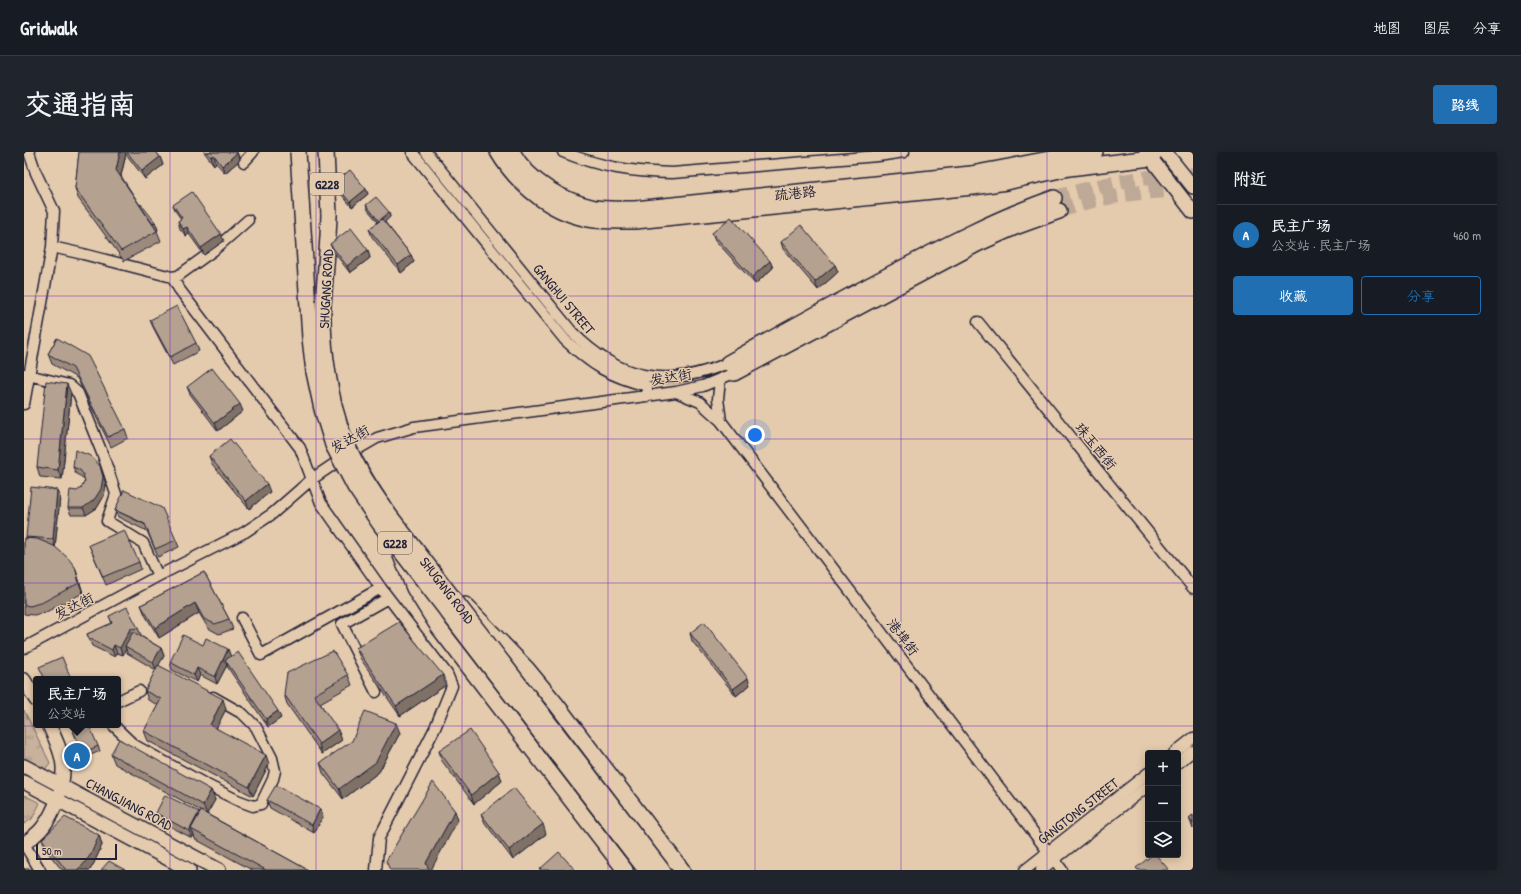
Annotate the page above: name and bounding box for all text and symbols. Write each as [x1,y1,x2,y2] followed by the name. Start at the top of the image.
[20,15,77,41] text: Gridwalk
[1373,18,1401,37] text: 地图
[1423,18,1451,37] text: 图层
[1473,18,1501,37] text: 分享
[24,85,136,123] text: 交通指南
[1433,85,1497,124] button: 路线
[1233,167,1267,190] text: 附近
[310,173,344,195] road number: G228
[773,181,817,204] street label: 疏港路
[1271,215,1331,236] text: 民主广场
[1243,226,1249,244] text: A
[1453,226,1481,244] text: 460 m
[1271,236,1371,254] text: 公交站 · 民主广场
[314,249,337,329] street label: SHUGANG ROAD
[529,259,600,338] street label: GANGHUI STREET
[1233,276,1353,315] button: 收藏
[1361,276,1481,315] button: 分享
[649,364,693,390] street label: 发达街
[1071,418,1121,473] street label: 珠玉西街
[327,420,373,457] street label: 发达街
[745,425,765,445] your location
[378,532,412,554] road number: G228
[416,553,479,628] street label: SHUGANG ROAD
[51,587,97,624] street label: 发达街
[883,614,924,659] street label: 港埠街
[33,676,121,728] popup
[47,683,107,704] text: 民主广场
[47,704,86,722] text: 公交站
[64,741,90,771] pin: A
[1145,750,1181,858] map controls
[1145,750,1181,786] button: +
[83,773,176,835] street label: CHANGJIANG ROAD
[1033,773,1122,848] street label: GANGTONG STREET
[1145,786,1181,822] button: −
[1145,822,1181,858] button: layers
[36,842,117,861] scale bar
[42,844,62,858] text: 50 m

